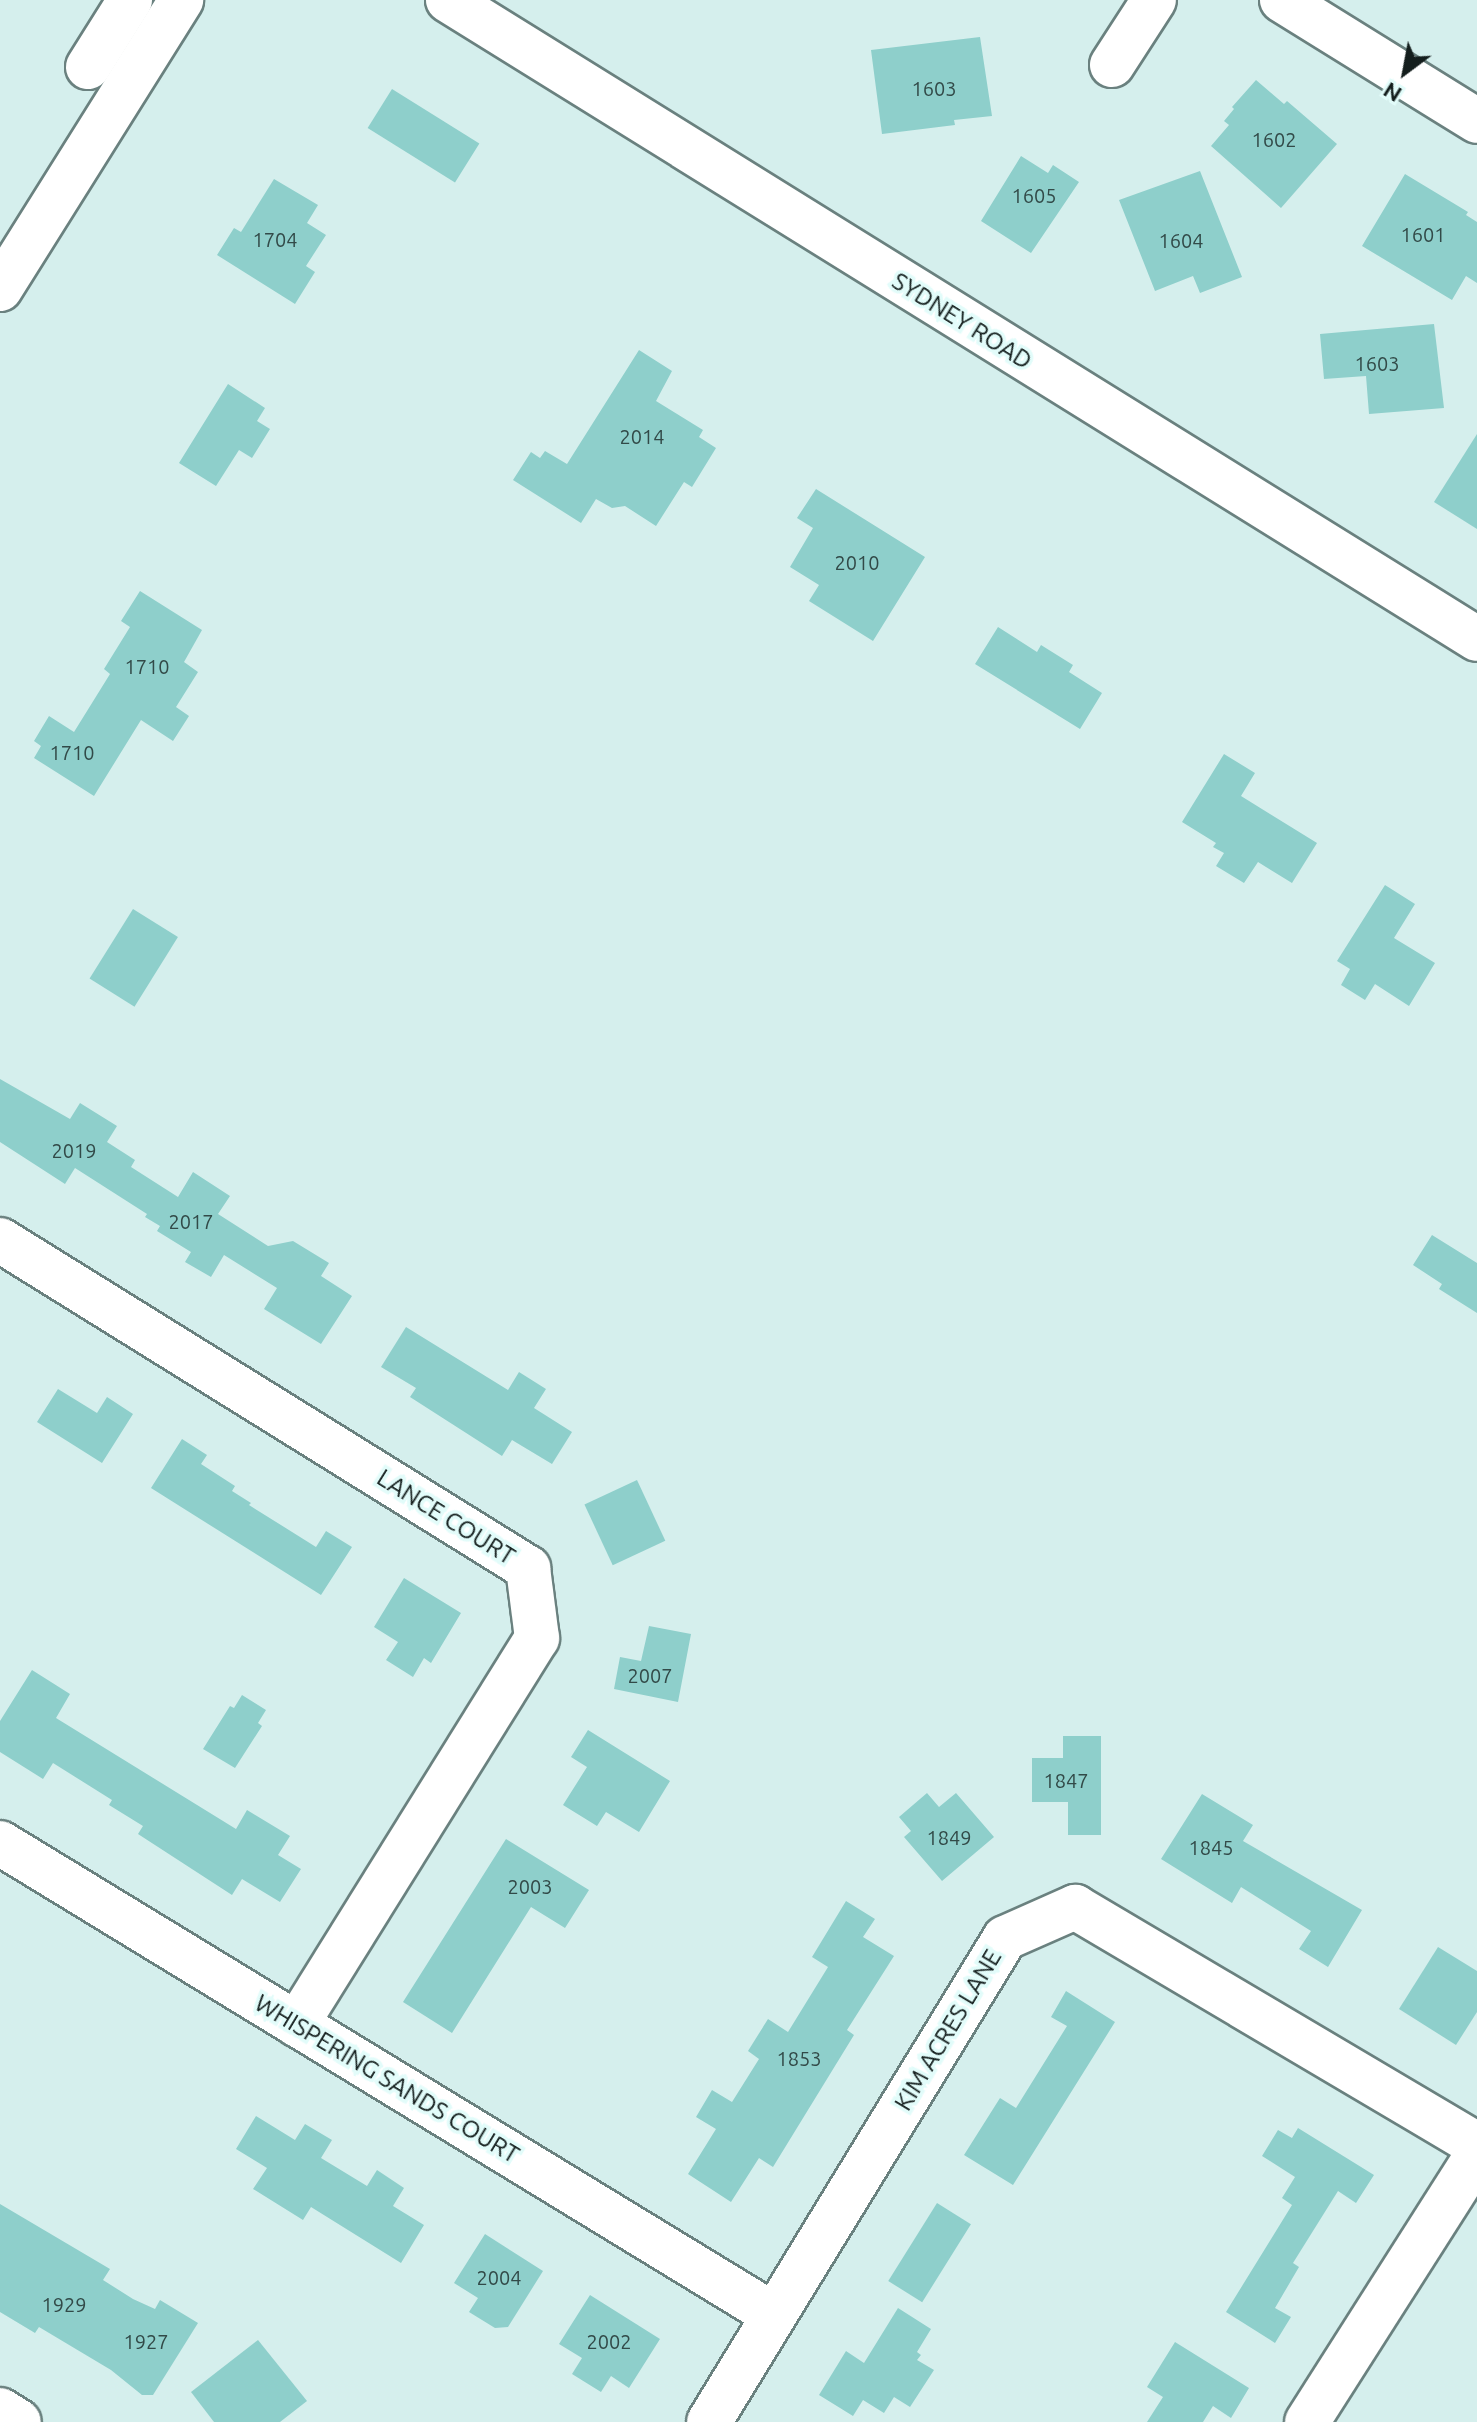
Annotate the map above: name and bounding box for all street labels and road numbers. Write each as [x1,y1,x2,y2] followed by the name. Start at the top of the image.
[887,267,1037,375] street label: SYDNEY ROAD
[372,1463,520,1571] street label: LANCE COURT
[889,1944,1007,2116] street label: KIM ACRES LANE
[250,1989,524,2169] street label: WHISPERING SANDS COURT

